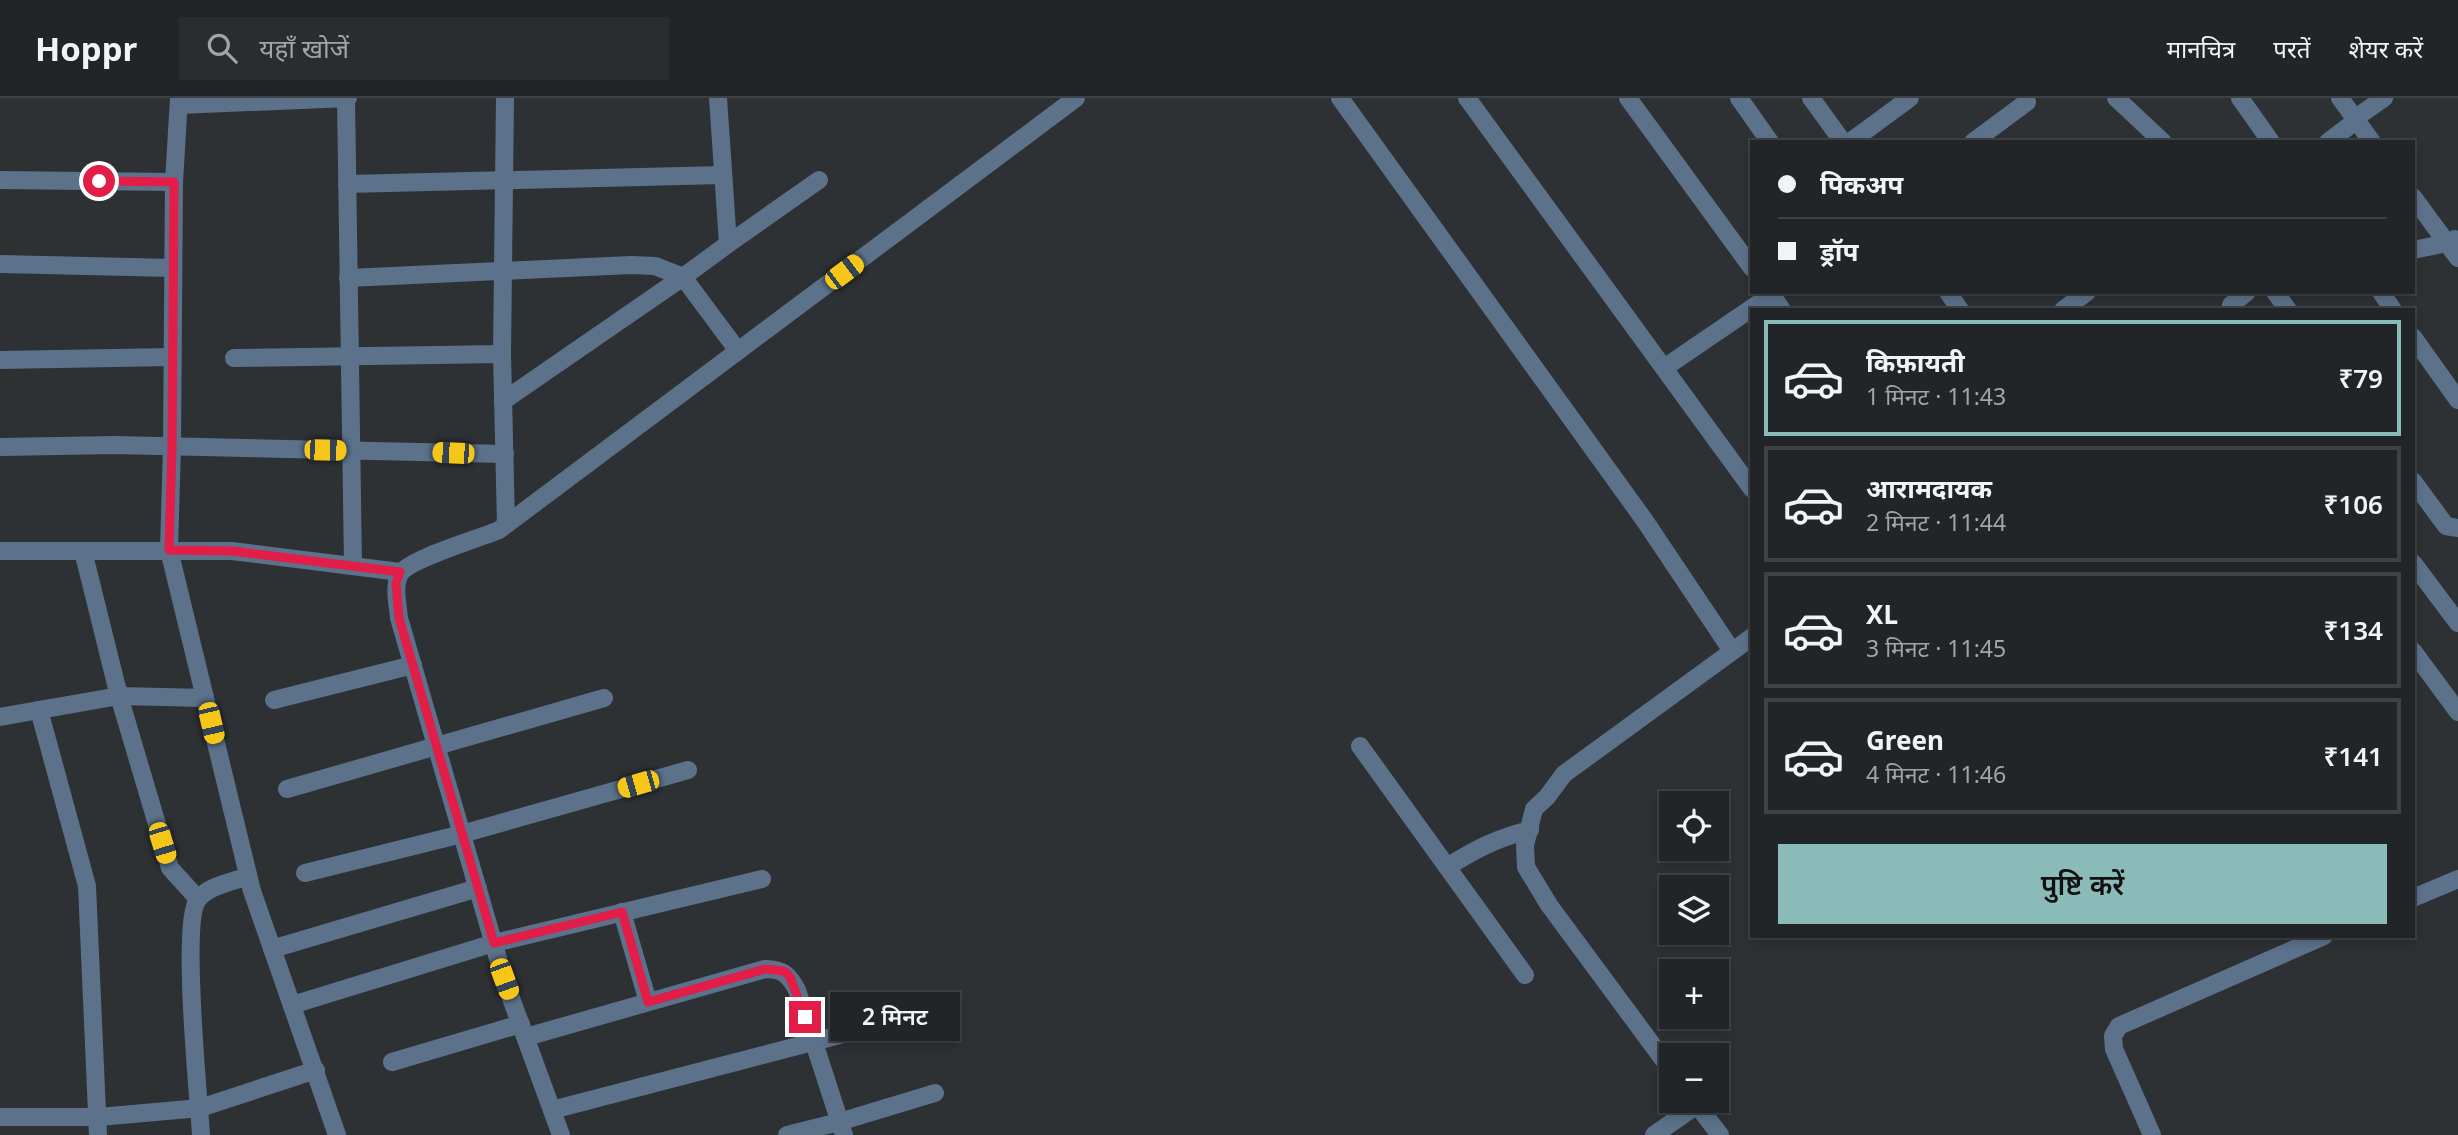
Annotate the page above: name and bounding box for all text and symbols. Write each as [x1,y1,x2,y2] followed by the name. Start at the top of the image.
[179,17,669,80] search box
[35,26,137,71] text: Hoppr
[203,29,241,67] icon: search
[259,30,349,66] text: यहाँ खोजें
[2167,32,2235,65] text: मानचित्र
[2273,32,2310,65] text: परतें
[2348,32,2423,65] text: शेयर करें
[83,165,115,197] route start
[1820,166,1903,202] text: पिकअप
[1820,233,1858,269] text: ड्रॉप
[821,251,868,293] car
[1866,344,1965,380] text: किफ़ायती
[1782,347,1845,410] icon: car
[2338,360,2383,396] text: ₹79
[1866,380,2006,412] text: 1 मिनट · 11:43
[304,439,347,461] car
[432,442,475,464] car
[1866,470,1992,506] text: आरामदायक
[1782,473,1845,536] icon: car
[2324,486,2383,522] text: ₹106
[1866,506,2006,538] text: 2 मिनट · 11:44
[1866,596,1898,632] text: XL
[1782,599,1845,662] icon: car
[2324,612,2383,648] text: ₹134
[1866,632,2006,664] text: 3 मिनट · 11:45
[197,700,226,746] car
[1866,722,1944,758] text: Green
[1782,725,1845,788] icon: car
[2324,738,2383,774] text: ₹141
[1866,758,2006,790] text: 4 मिनट · 11:46
[615,768,662,800] car
[1659,791,1729,1113] map controls
[1659,791,1729,861] button: locate
[146,820,179,866] car
[1778,844,2387,924] button: पुष्टि करें
[1659,875,1729,945] button: layers
[487,956,522,1002] car
[1659,959,1729,1029] button: +
[830,992,959,1042] callout: 2 मिनट
[862,1000,928,1032] text: 2 मिनट
[789,1001,821,1033] route end
[1659,1043,1729,1113] button: −

